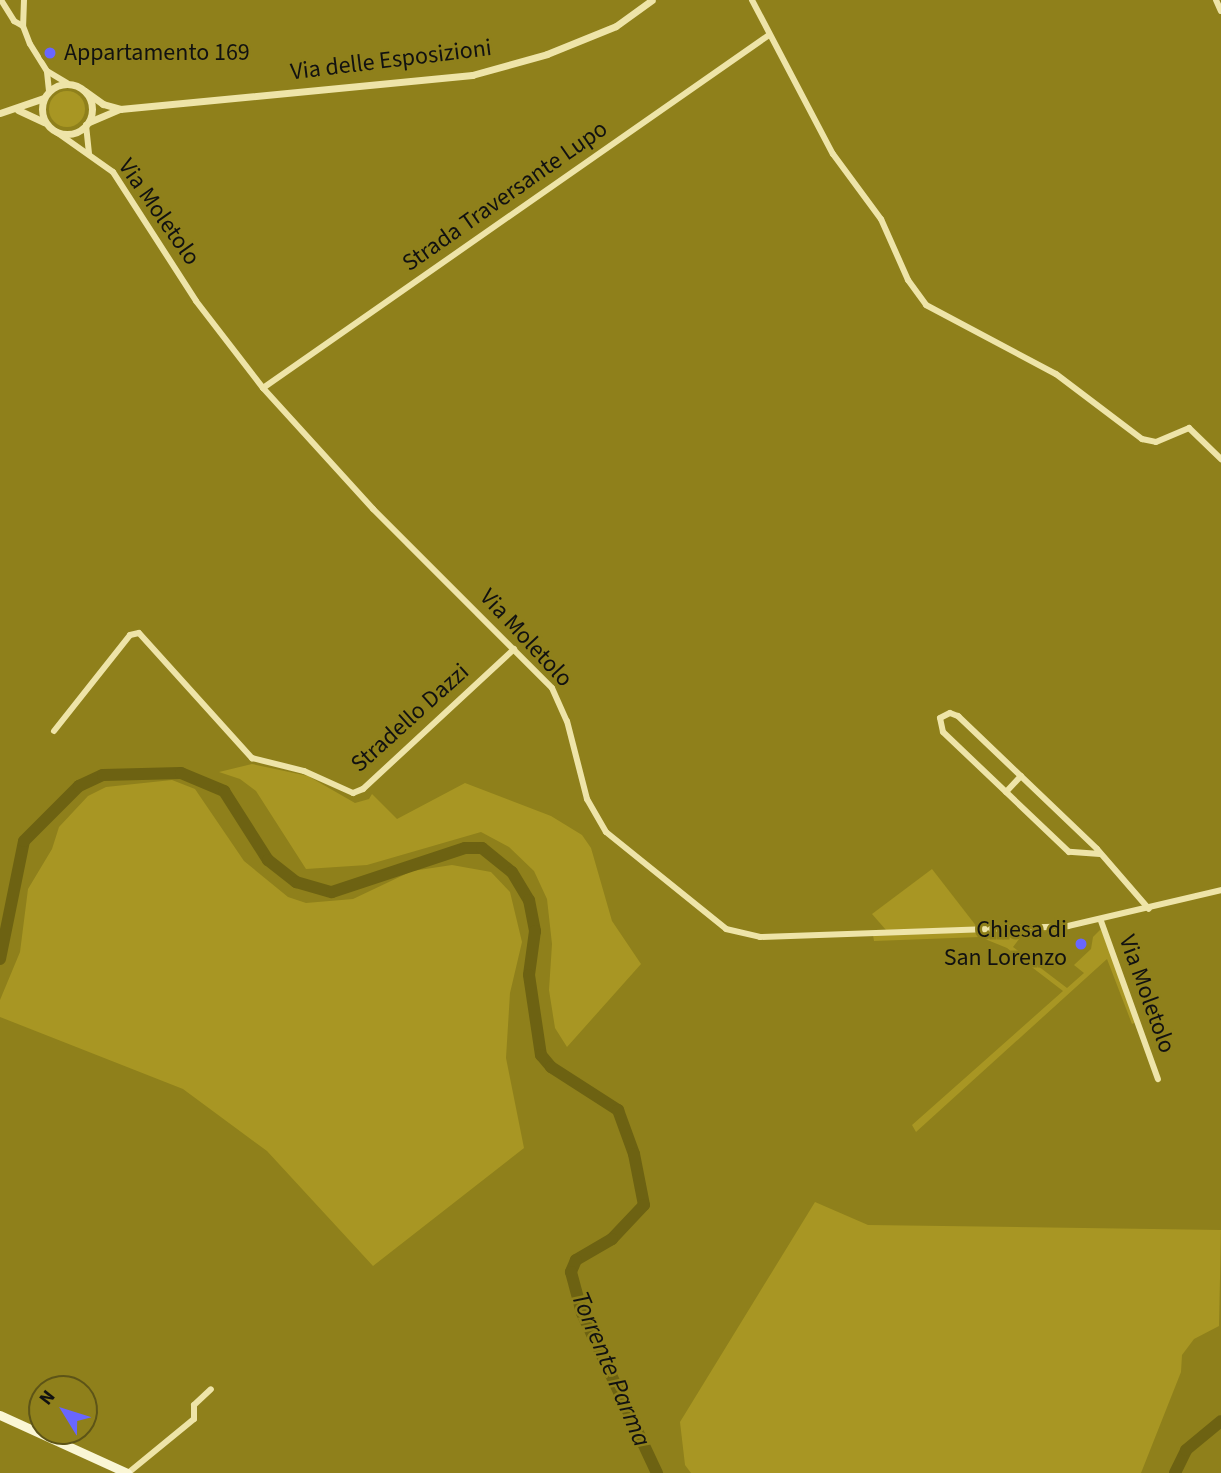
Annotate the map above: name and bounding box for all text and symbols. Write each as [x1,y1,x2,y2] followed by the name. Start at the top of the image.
[289,33,493,87] street label: Via delle Esposizioni
[64,39,250,67] place label: Appartamento 169
[42,45,58,61] marker: Appartamento 169
[397,114,613,278] street label: Strada Traversante Lupo
[112,153,206,271] street label: Via Moletolo
[473,583,579,693] street label: Via Moletolo
[345,658,475,778] street label: Stradello Dazzi
[944,916,1067,972] place label: Chiesa di San Lorenzo
[1112,931,1182,1057] street label: Via Moletolo
[1073,936,1089,952] marker: Chiesa di San Lorenzo
[564,1287,658,1451] water label: Torrente Parma
[28,1375,98,1445] north arrow
[33,1385,62,1411] text: N

